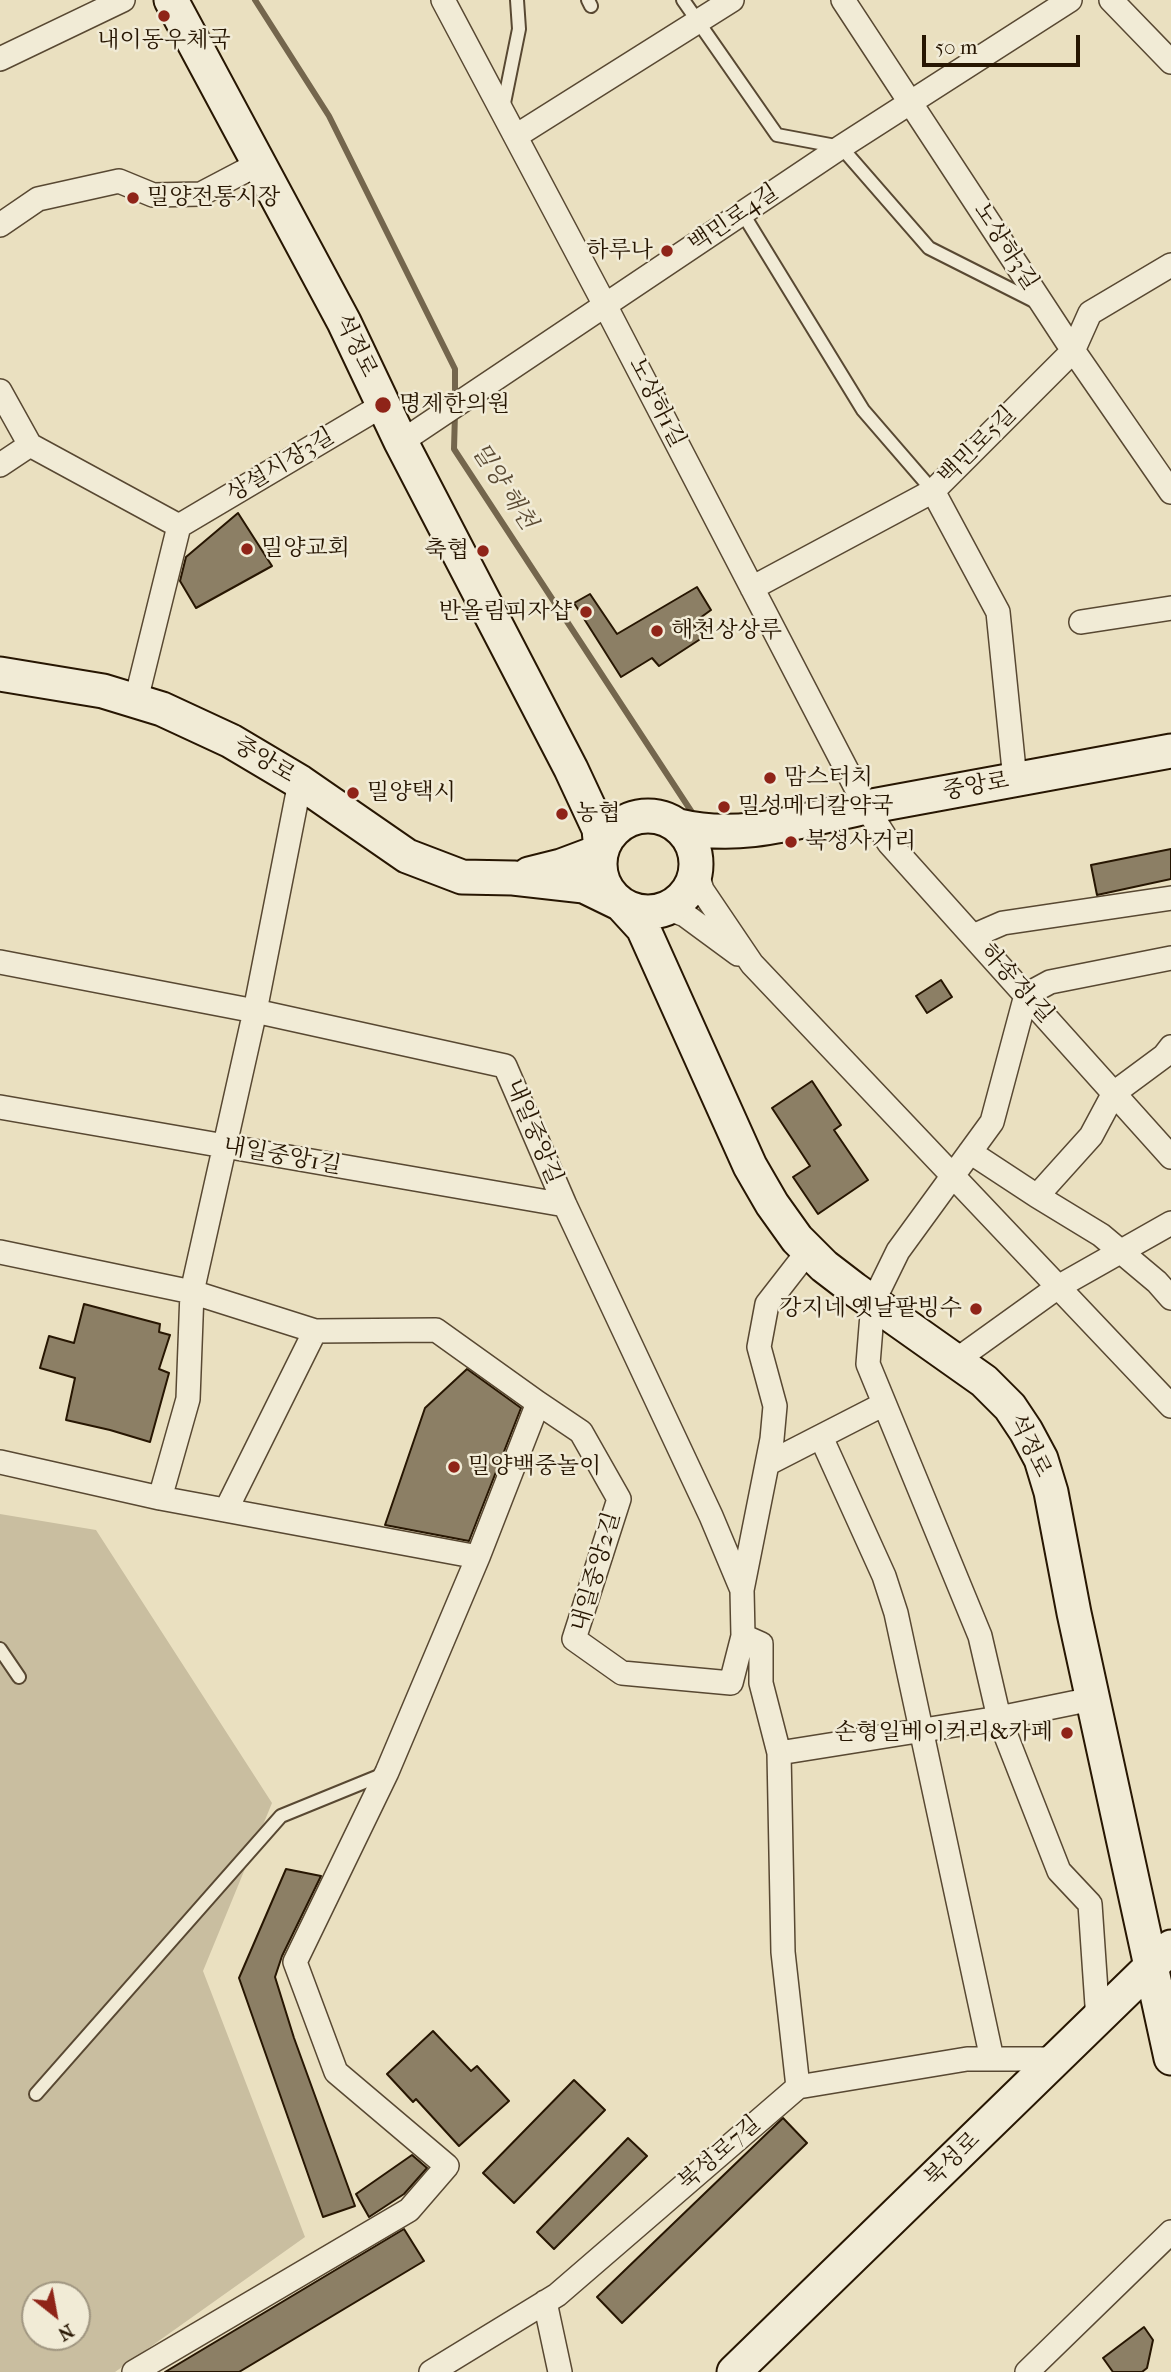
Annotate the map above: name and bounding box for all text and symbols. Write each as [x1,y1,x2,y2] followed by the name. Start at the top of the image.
[156,8,172,24] marker: 내이동우체국
[926,21,1084,65] scale bar
[97,27,231,55] place label: 내이동우체국
[935,35,978,59] text: 50 m
[684,179,784,259] street label: 백민로4길
[147,184,280,212] place label: 밀양전통시장
[125,190,141,206] marker: 밀양전통시장
[967,198,1043,296] street label: 노상하3길
[586,237,653,265] place label: 하루나
[659,243,675,259] marker: 하루나
[328,310,382,382] street label: 석정로
[622,353,690,453] street label: 노상하1길
[399,391,510,419] place label: 명제한의원
[373,395,393,415] marker: 명제한의원
[933,401,1023,491] street label: 백민로5길
[222,423,340,509] street label: 상설시장3길
[464,438,542,536] water label: 밀양 해천
[261,535,350,563] place label: 밀양교회
[425,537,469,565] place label: 축협
[239,541,255,557] marker: 밀양교회
[475,543,491,559] marker: 축협
[439,598,572,626] place label: 반올림피자샵
[578,604,594,620] marker: 반올림피자샵
[671,617,782,645] place label: 해천상상루
[649,623,665,639] marker: 해천상상루
[228,732,300,790] street label: 중앙로
[784,764,873,792] place label: 맘스터치
[941,768,1011,806] street label: 중앙로
[762,770,778,786] marker: 맘스터치
[367,779,456,807] place label: 밀양택시
[345,785,361,801] marker: 밀양택시
[738,793,894,821] place label: 밀성메디칼약국
[716,799,732,815] marker: 밀성메디칼약국
[576,800,620,828] place label: 농협
[554,806,570,822] marker: 농협
[805,828,916,856] place label: 북성사거리
[783,834,799,850] marker: 북성사거리
[973,939,1059,1029] street label: 하송정1길
[499,1075,567,1189] street label: 내일중앙길
[221,1133,343,1181] street label: 내일중앙1길
[779,1295,962,1323] place label: 강지네 옛날팥빙수
[968,1301,984,1317] marker: 강지네 옛날팥빙수
[1002,1410,1056,1482] street label: 석정로
[468,1453,601,1481] place label: 밀양백중놀이
[446,1459,462,1475] marker: 밀양백중놀이
[567,1509,627,1635] street label: 내일중앙2길
[834,1719,1053,1747] place label: 손형일베이커리&카페
[1059,1725,1075,1741] marker: 손형일베이커리&카페
[673,2111,767,2197] street label: 북성로7길
[919,2127,987,2193] street label: 북성로
[21,2281,91,2351] north arrow
[54,2319,78,2345] text: N

